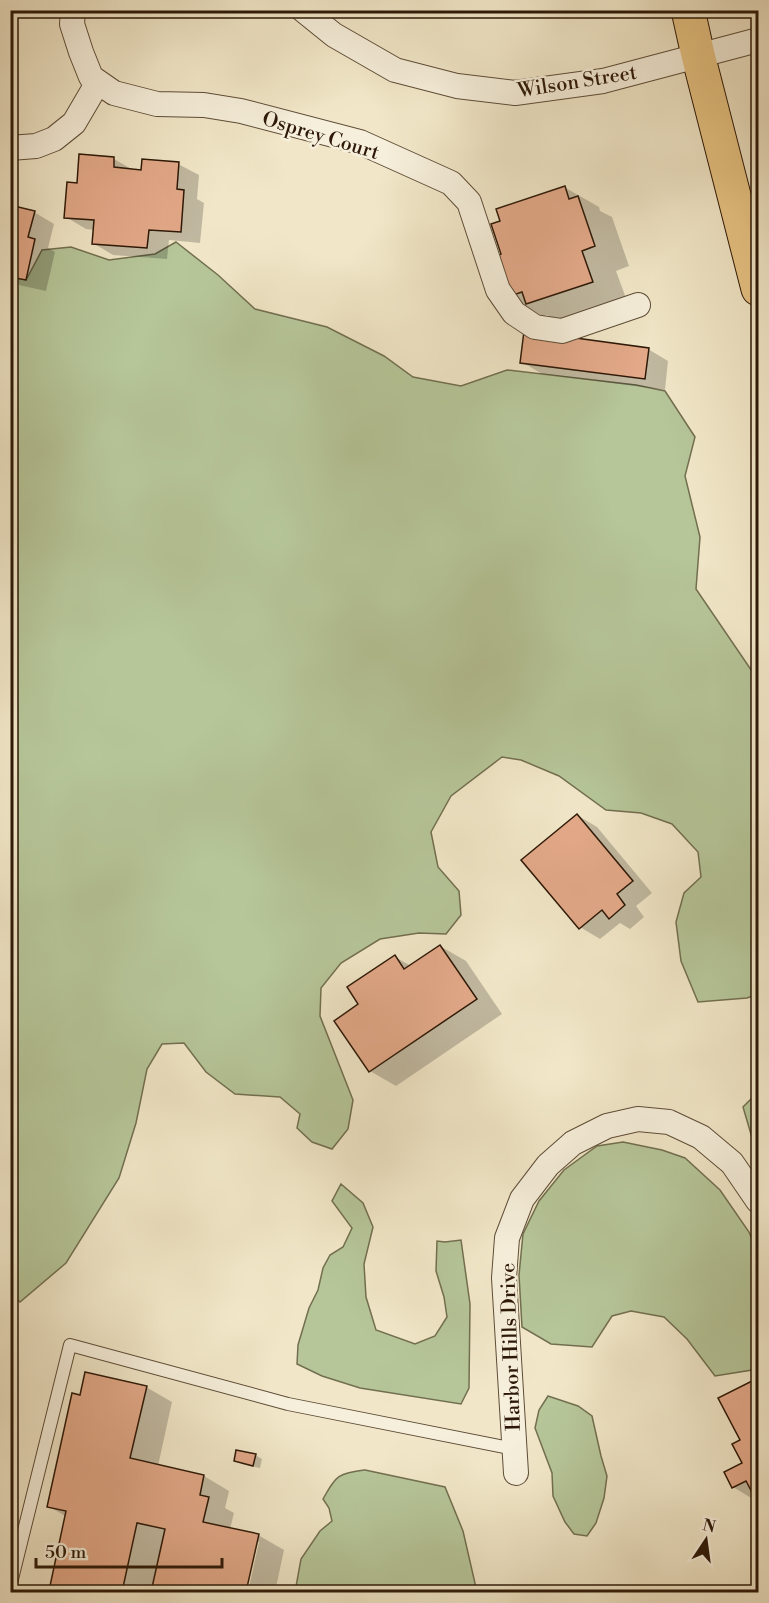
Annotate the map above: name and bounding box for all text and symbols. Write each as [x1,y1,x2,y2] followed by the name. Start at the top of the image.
[515,61,639,104] street label: Wilson Street
[259,107,382,166] street label: Osprey Court
[496,1262,527,1431] street label: Harbor Hills Drive
[676,1510,736,1570] north arrow
[701,1515,718,1538] text: N
[36,1531,222,1569] scale bar
[45,1541,87,1564] text: 50 m

